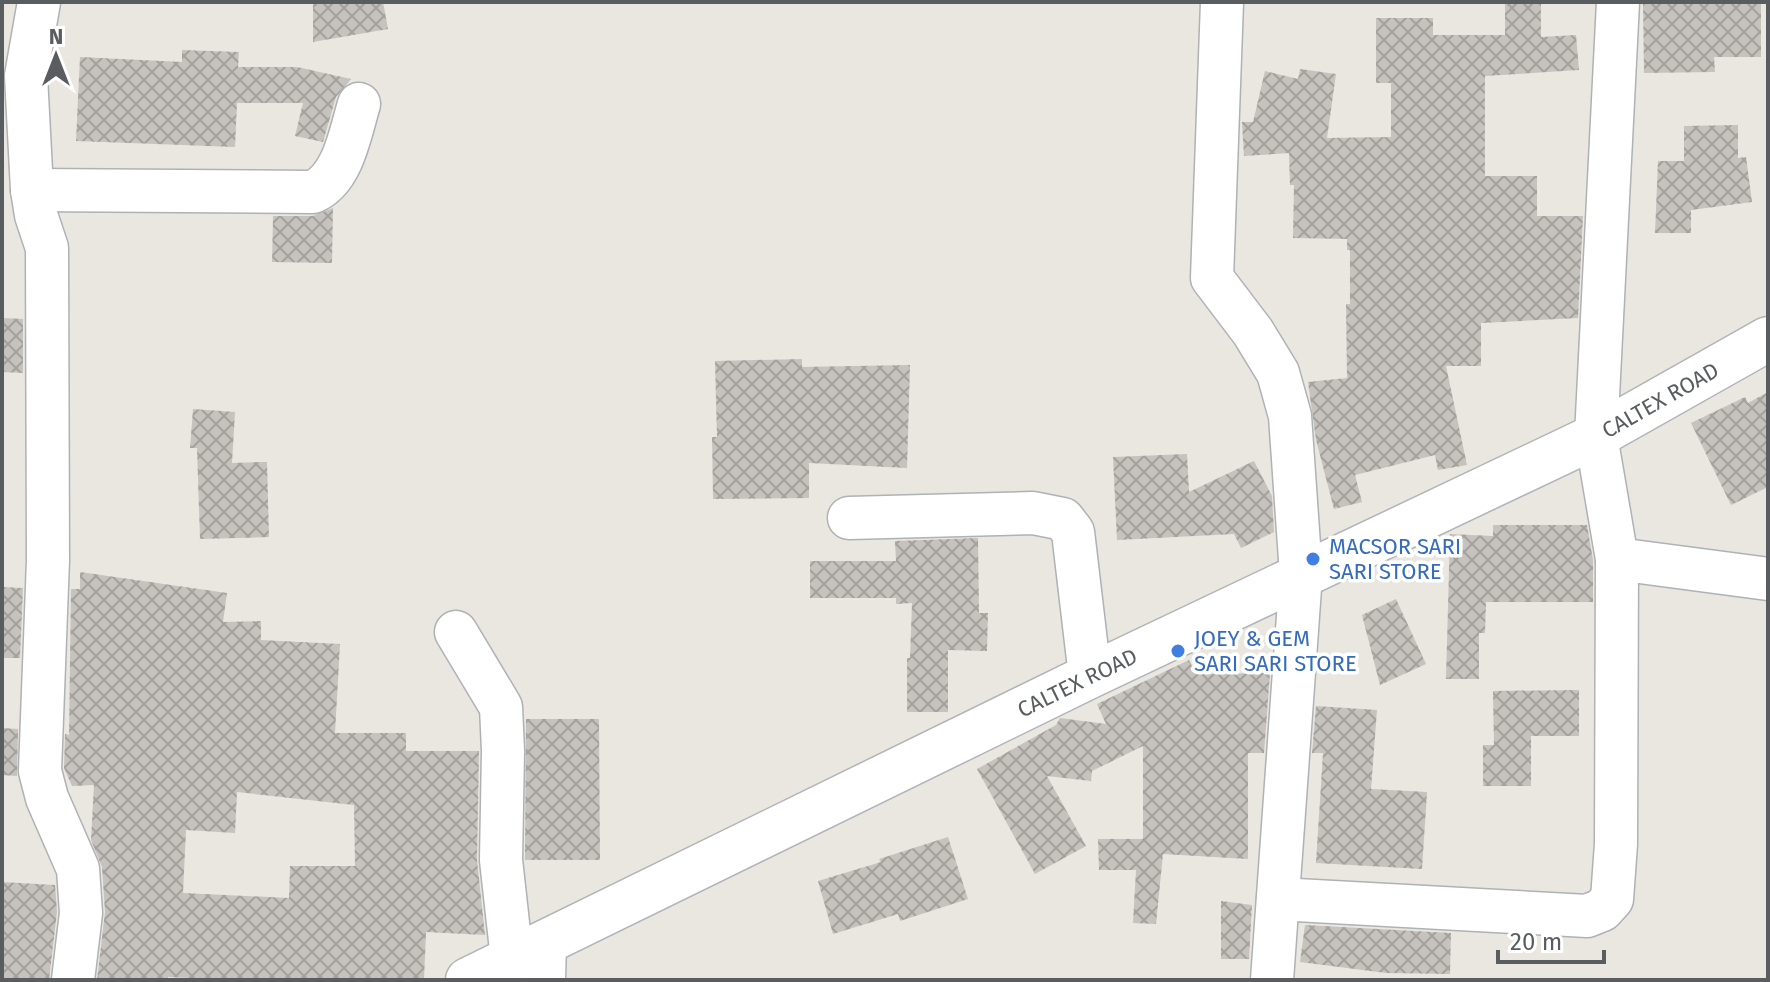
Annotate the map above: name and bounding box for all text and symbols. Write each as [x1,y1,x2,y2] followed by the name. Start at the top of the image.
[16,16,96,96] north arrow
[49,23,63,50] text: N
[1597,356,1723,443] street label: CALTEX ROAD
[1329,533,1461,585] place label: MACSOR SARI SARI STORE
[1304,550,1322,568] marker: MACSOR SARI SARI STORE
[1194,625,1357,677] place label: JOEY & GEM SARI SARI STORE
[1013,642,1142,723] street label: CALTEX ROAD
[1169,642,1187,660] marker: JOEY & GEM SARI SARI STORE
[1498,914,1604,964] scale bar
[1510,928,1562,956] text: 20 m

